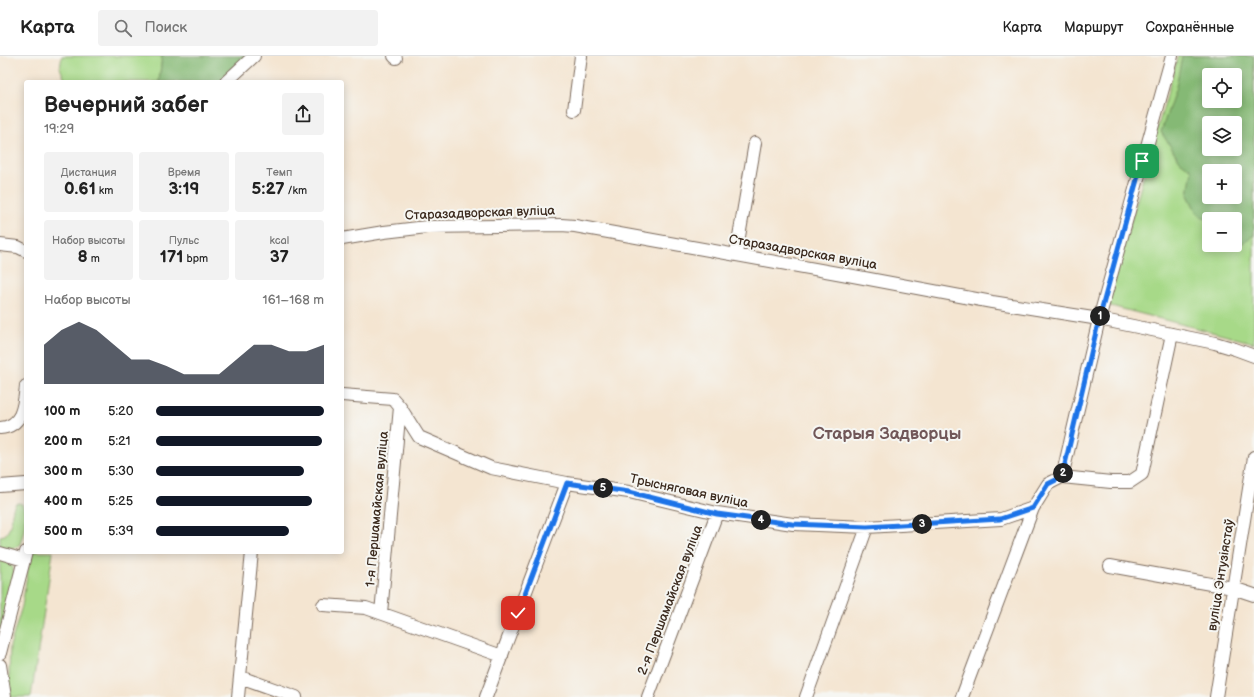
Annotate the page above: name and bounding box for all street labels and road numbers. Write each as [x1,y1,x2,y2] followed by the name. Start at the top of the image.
[405,202,556,224] street label: Старазадворская вуліца
[728,231,879,273] street label: Старазадворская вуліца
[362,430,392,588] street label: 1-я Першамайская вуліца
[628,471,750,511] street label: Трысняговая вуліца
[1204,518,1238,632] street label: вуліца Энтузіястаў
[634,523,706,677] street label: 2-я Першамайская вуліца

